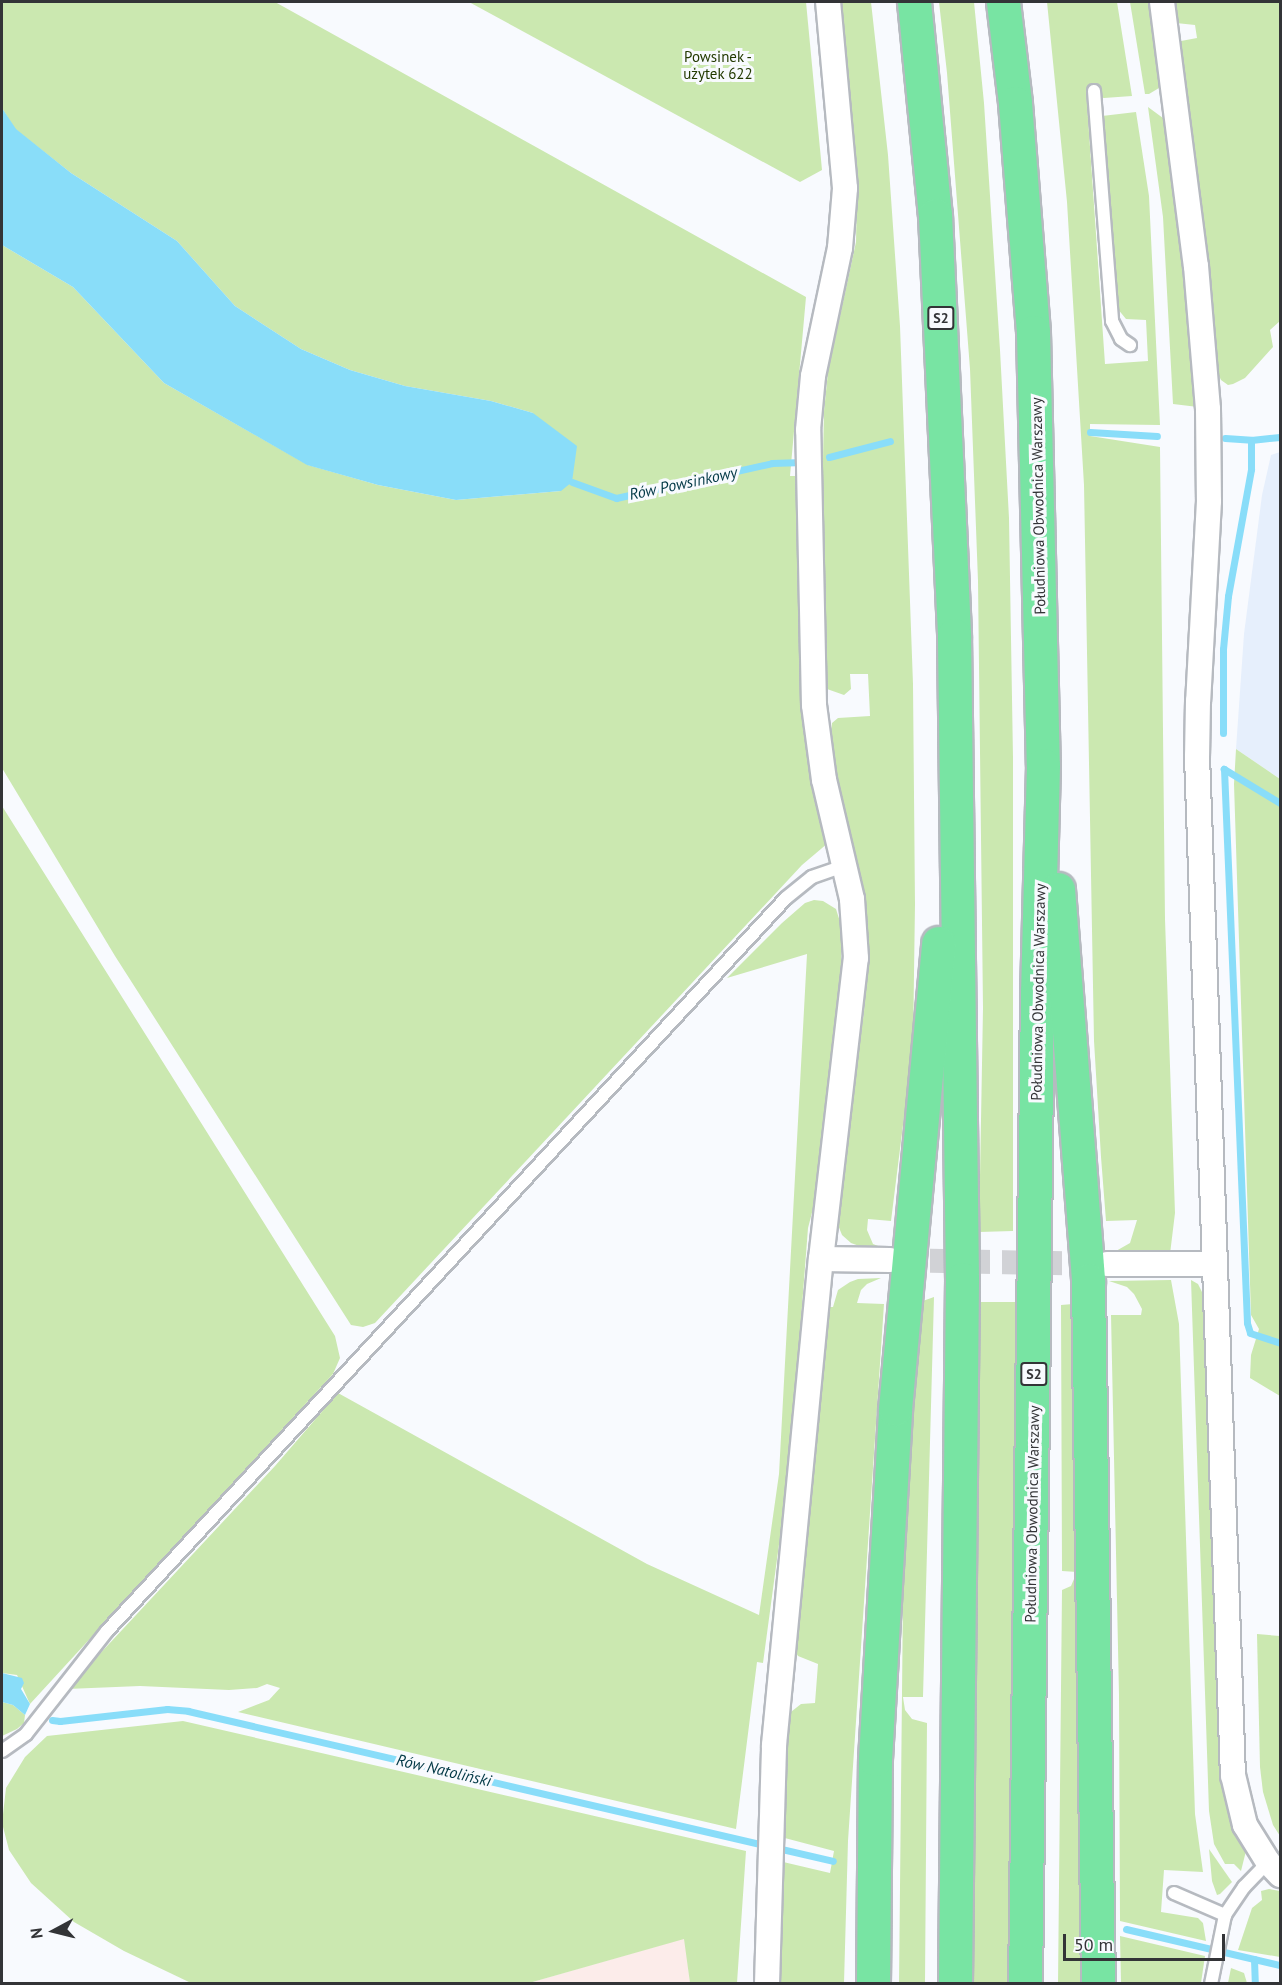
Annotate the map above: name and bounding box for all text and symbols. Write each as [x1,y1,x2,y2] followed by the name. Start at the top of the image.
[683,47,753,82] park label: Powsinek - użytek 622
[926,307,956,329] road number: S2
[1027,397,1049,615] street label: Południowa Obwodnica Warszawy
[627,462,739,504] water label: Rów Powsinkowy
[1027,883,1049,1101] street label: Południowa Obwodnica Warszawy
[1019,1363,1049,1385] road number: S2
[1021,1405,1043,1623] street label: Południowa Obwodnica Warszawy
[395,1750,493,1790] water label: Rów Natoliński
[24,1901,84,1961] north arrow
[1066,1922,1228,1960] scale bar
[26,1927,47,1940] text: N
[1074,1933,1113,1956] text: 50 m

